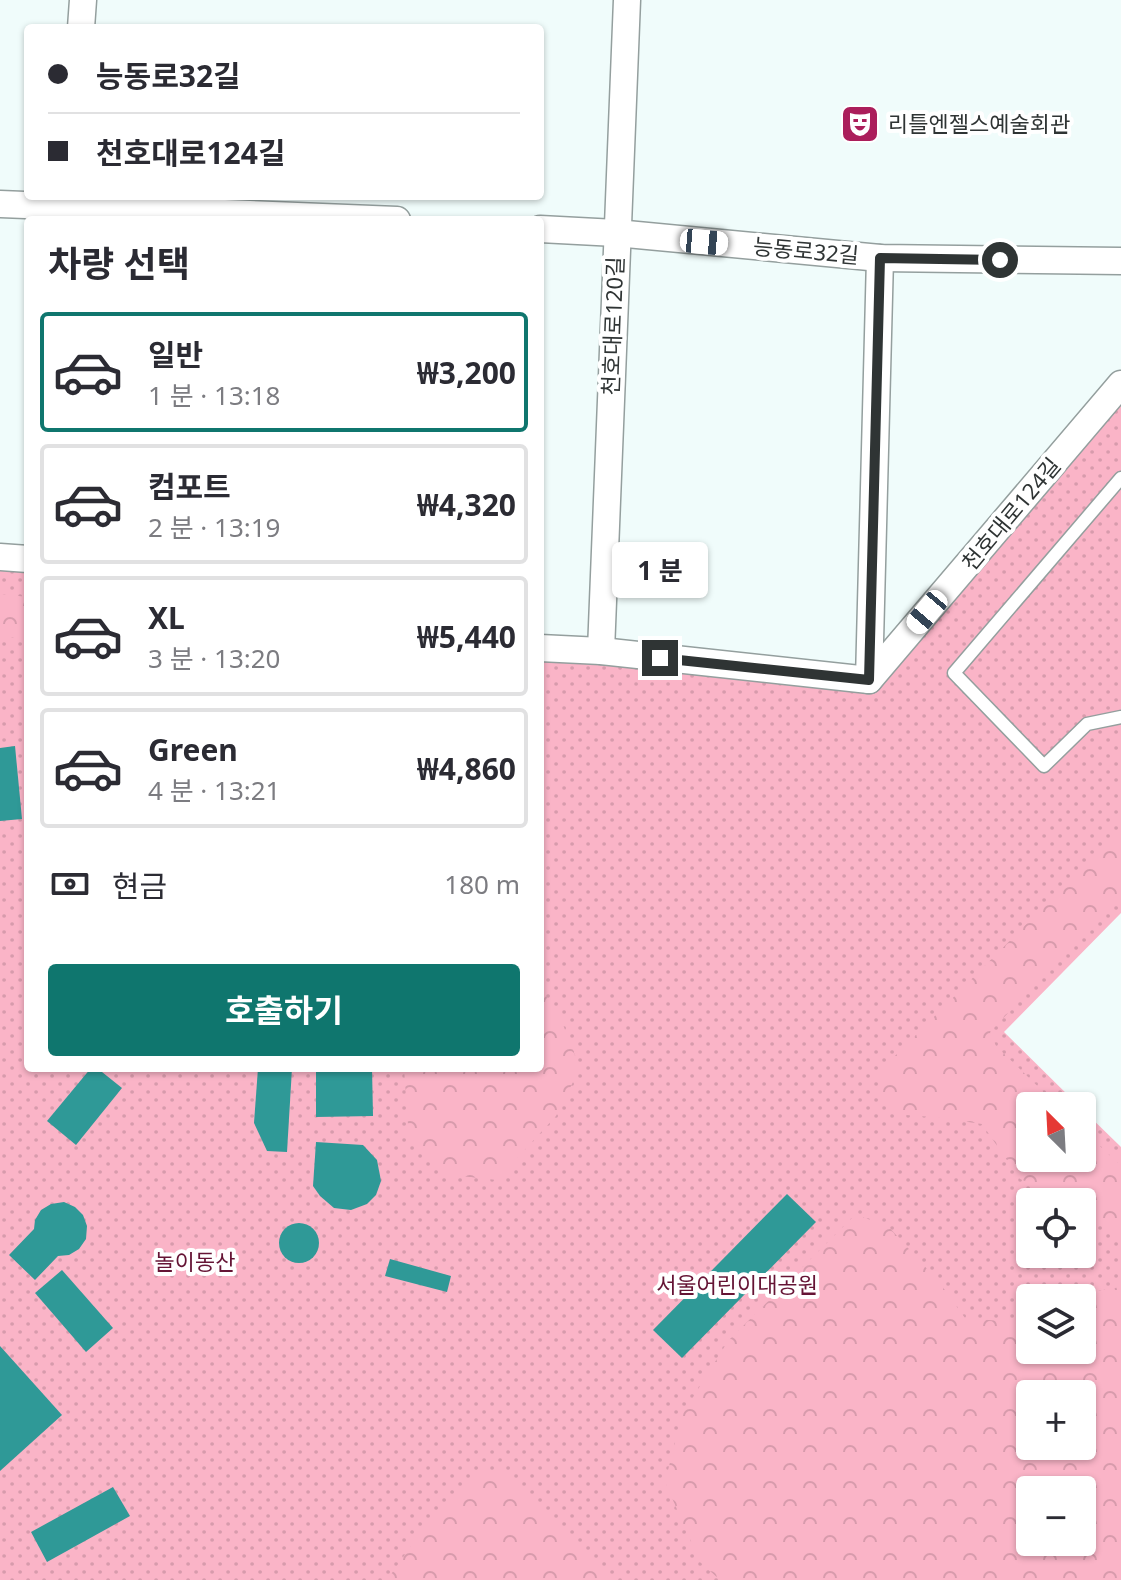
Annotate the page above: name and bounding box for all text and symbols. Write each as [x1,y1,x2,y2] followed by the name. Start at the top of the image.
[96,55,241,96] text: 능동로32길
[839,103,881,145] theatre icon: 리틀엔젤스예술회관
[888,108,1070,138] place label: 리틀엔젤스예술회관
[96,132,285,173] text: 천호대로124길
[679,228,729,256] car
[752,230,860,270] street label: 능동로32길
[48,239,190,288] text: 차량 선택
[982,242,1018,278] route start
[595,256,629,396] street label: 천호대로120길
[148,334,203,375] text: 일반
[52,336,124,408] icon: car
[417,352,516,393] text: ₩3,200
[148,377,281,413] text: 1 분 · 13:18
[954,450,1066,576] street label: 천호대로124길
[148,466,231,507] text: 컴포트
[52,468,124,540] icon: car
[417,484,516,525] text: ₩4,320
[148,509,281,545] text: 2 분 · 13:19
[612,542,708,598] callout: 1 분
[637,552,683,588] text: 1 분
[902,586,952,638] car
[148,597,185,638] text: XL
[52,600,124,672] icon: car
[417,616,516,657] text: ₩5,440
[148,640,281,676] text: 3 분 · 13:20
[642,640,678,676] route end
[148,729,238,770] text: Green
[52,732,124,804] icon: car
[417,748,516,789] text: ₩4,860
[148,772,281,808] text: 4 분 · 13:21
[48,862,92,906] icon: cash
[112,865,167,906] text: 현금
[444,866,520,902] text: 180 m
[48,964,520,1056] button: 호출하기
[1016,1092,1096,1172] north arrow
[1016,1092,1096,1556] map controls
[1016,1188,1096,1268] button: locate
[155,1246,235,1276] park label: 놀이동산
[656,1269,818,1299] park label: 서울어린이대공원
[1016,1284,1096,1364] button: layers
[1016,1380,1096,1460] button: +
[1016,1476,1096,1556] button: −

